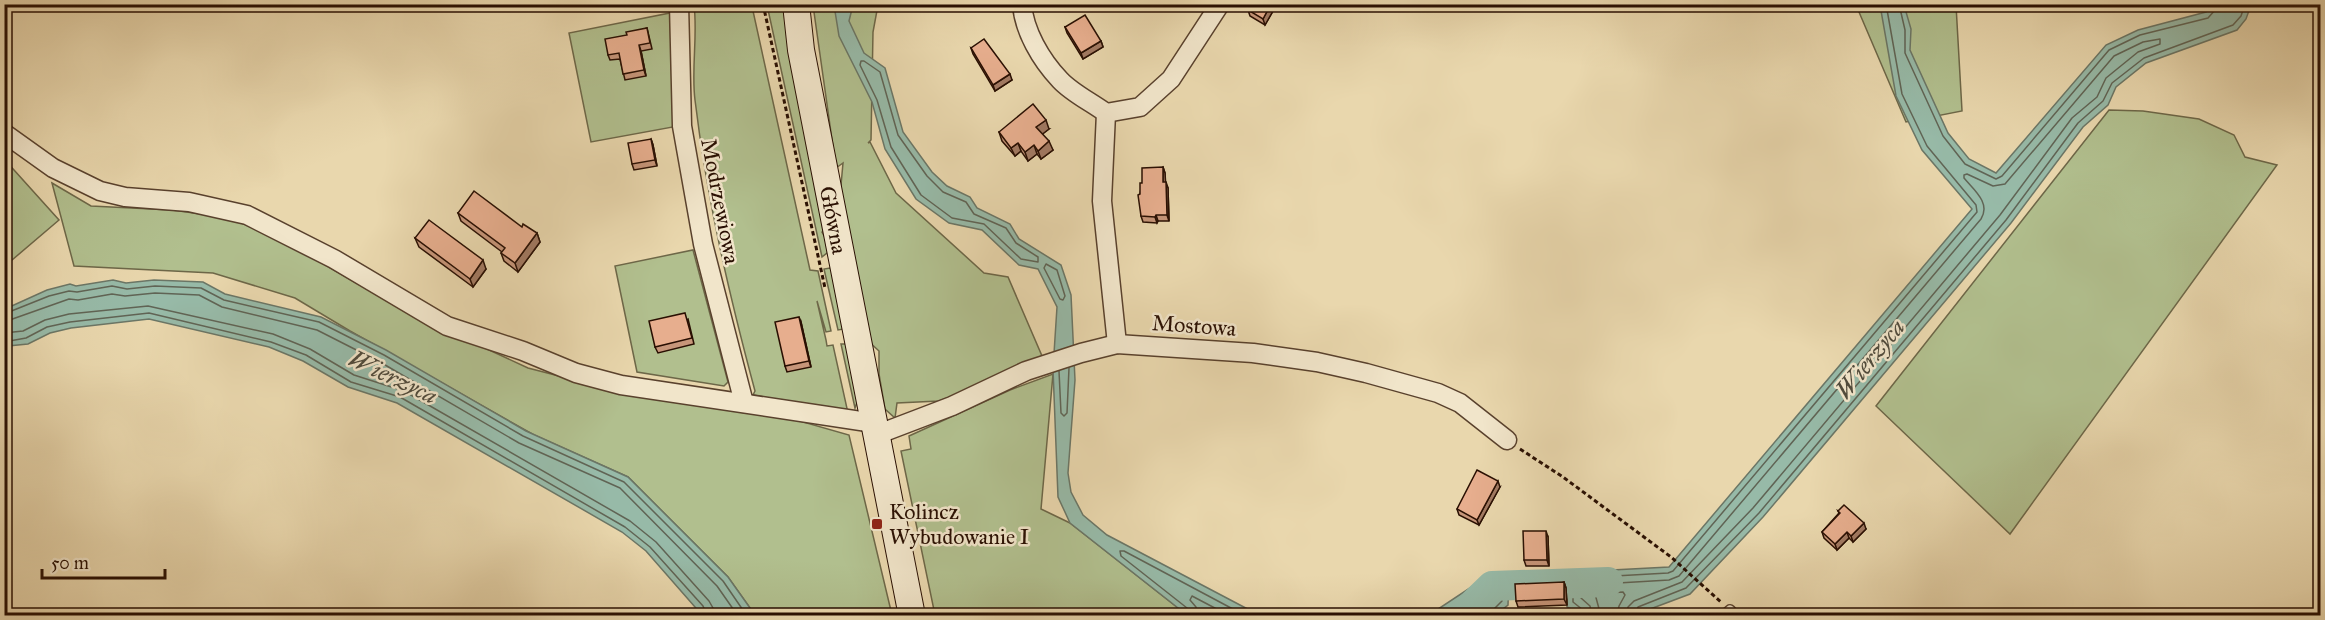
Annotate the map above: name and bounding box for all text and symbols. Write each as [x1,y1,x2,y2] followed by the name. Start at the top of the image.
[695,136,746,267] street label: Modrzewiowa
[814,184,853,257] street label: Główna
[1151,309,1238,342] street label: Mostowa
[1829,313,1911,405] water label: Wierzyca
[344,343,442,411] water label: Wierzyca
[889,498,1029,550] place label: Kolincz Wybudowanie I
[870,517,884,531] marker: Kolincz Wybudowanie I
[42,542,165,580] scale bar
[51,552,89,574] text: 50 m

